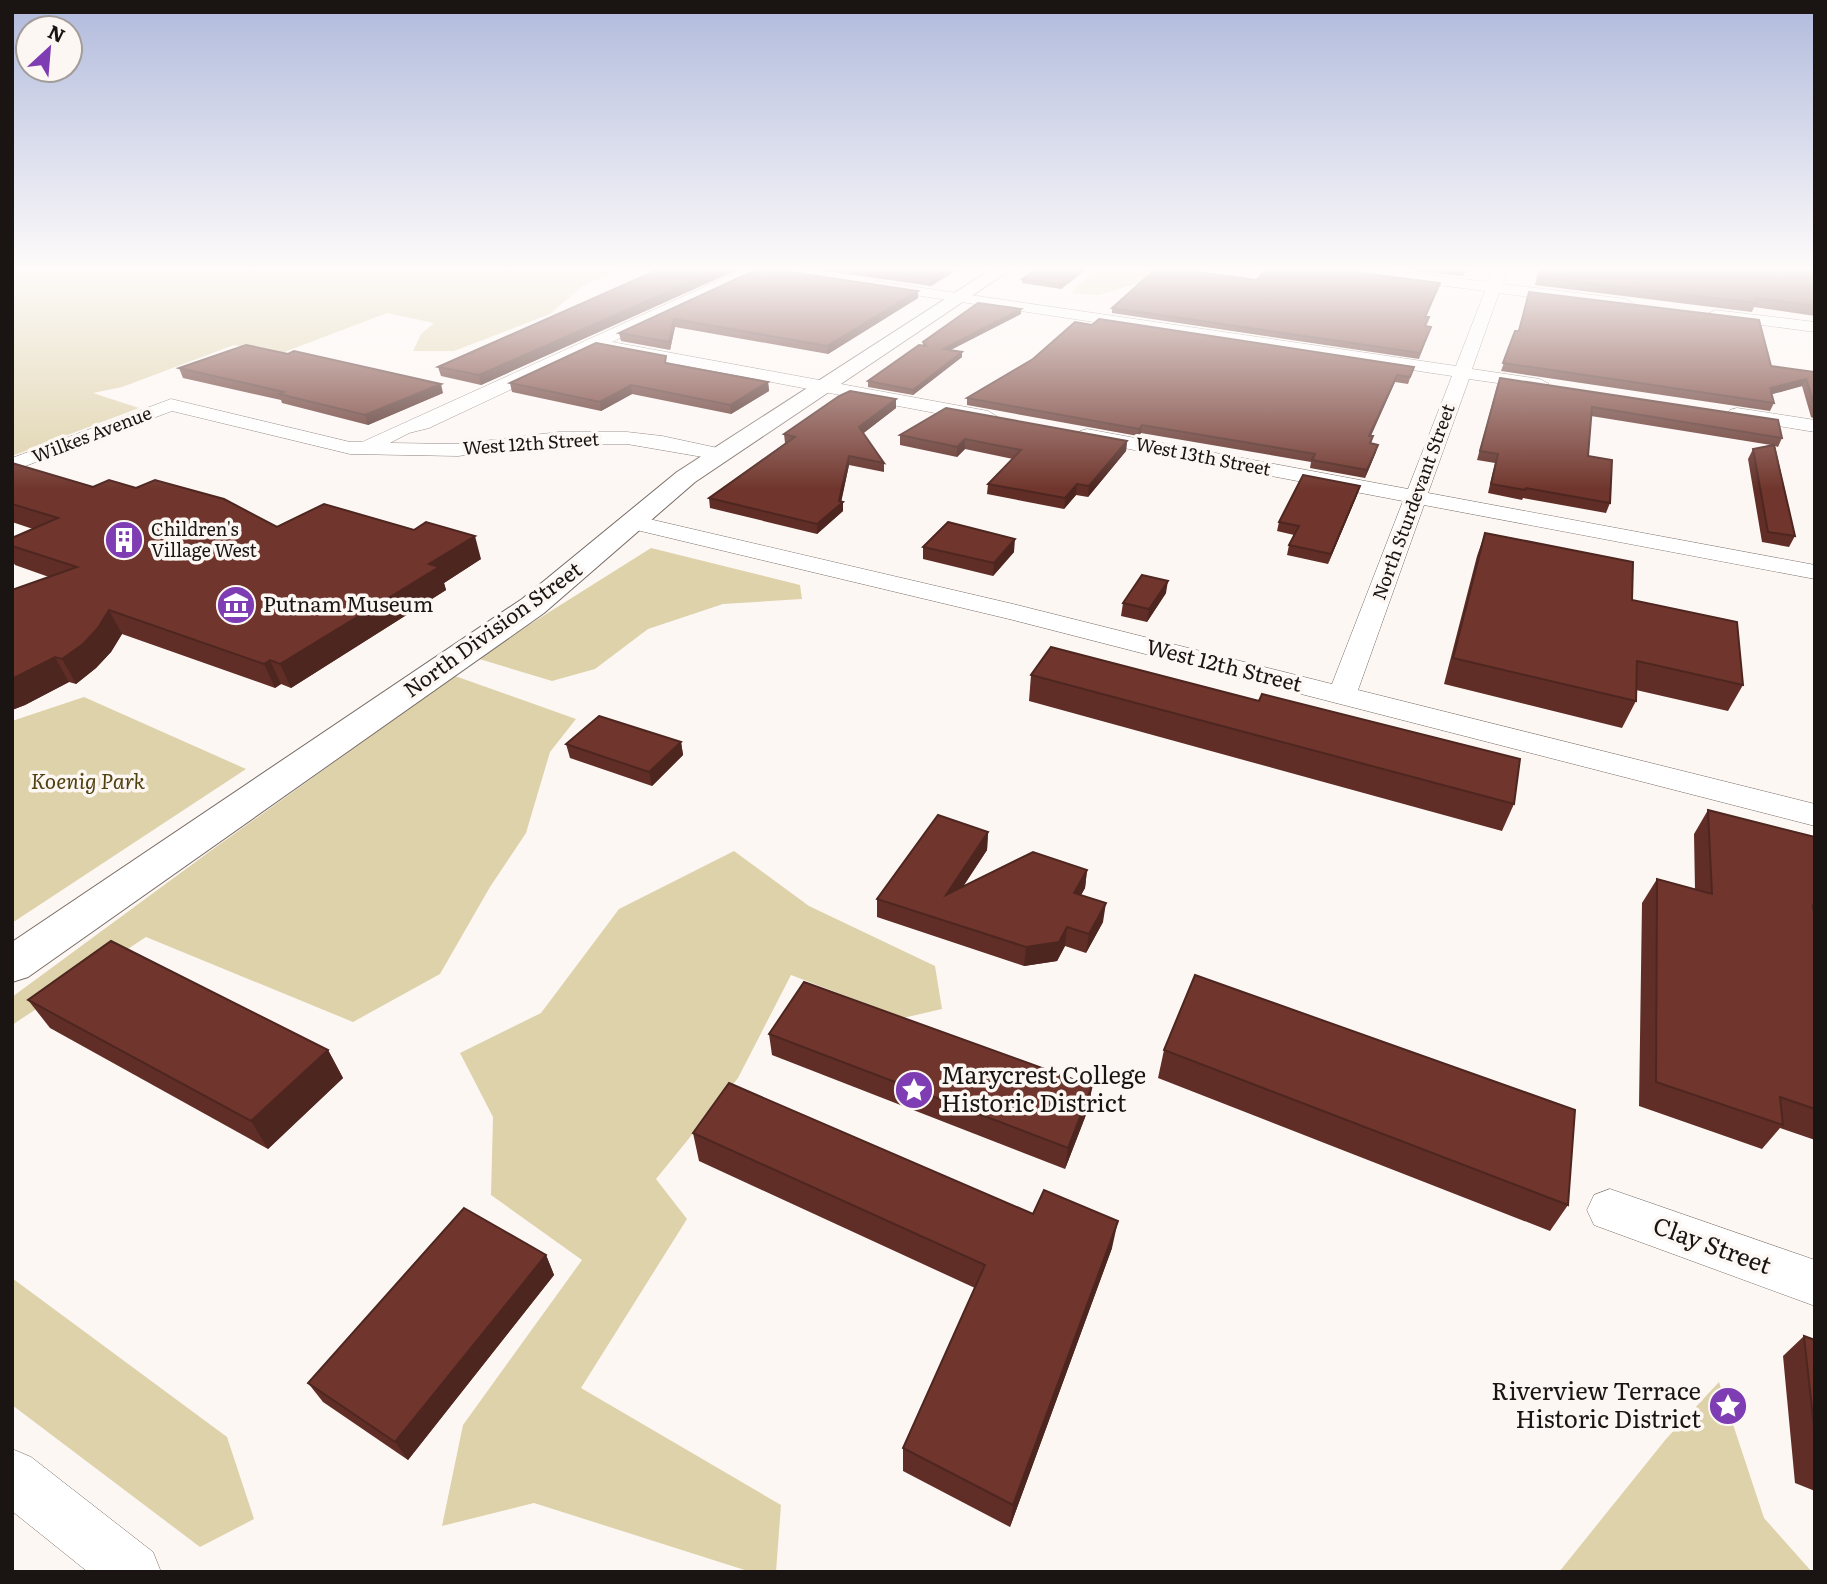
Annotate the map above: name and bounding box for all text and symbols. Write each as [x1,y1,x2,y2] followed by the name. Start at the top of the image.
[14,14,84,84] north arrow
[44,17,70,49] text: N
[28,398,155,469] street label: Wilkes Avenue
[1365,399,1461,603] street label: North Sturdevant Street
[462,424,601,461] street label: West 12th Street
[1133,429,1274,482] street label: West 13th Street
[151,515,257,563] place label: Children's Village West
[103,519,145,561] building icon: Children's Village West
[396,552,588,703] street label: North Division Street
[215,584,257,626] museum icon: Putnam Museum
[263,587,433,618] place label: Putnam Museum
[1143,629,1306,698] street label: West 12th Street
[31,764,146,795] park label: Koenig Park
[941,1056,1146,1119] place label: Marycrest College Historic District
[893,1069,935,1111] place icon: Marycrest College Historic District
[1649,1206,1777,1281] street label: Clay Street
[1491,1372,1701,1435] place label: Riverview Terrace Historic District
[1707,1385,1749,1427] place icon: Riverview Terrace Historic District

